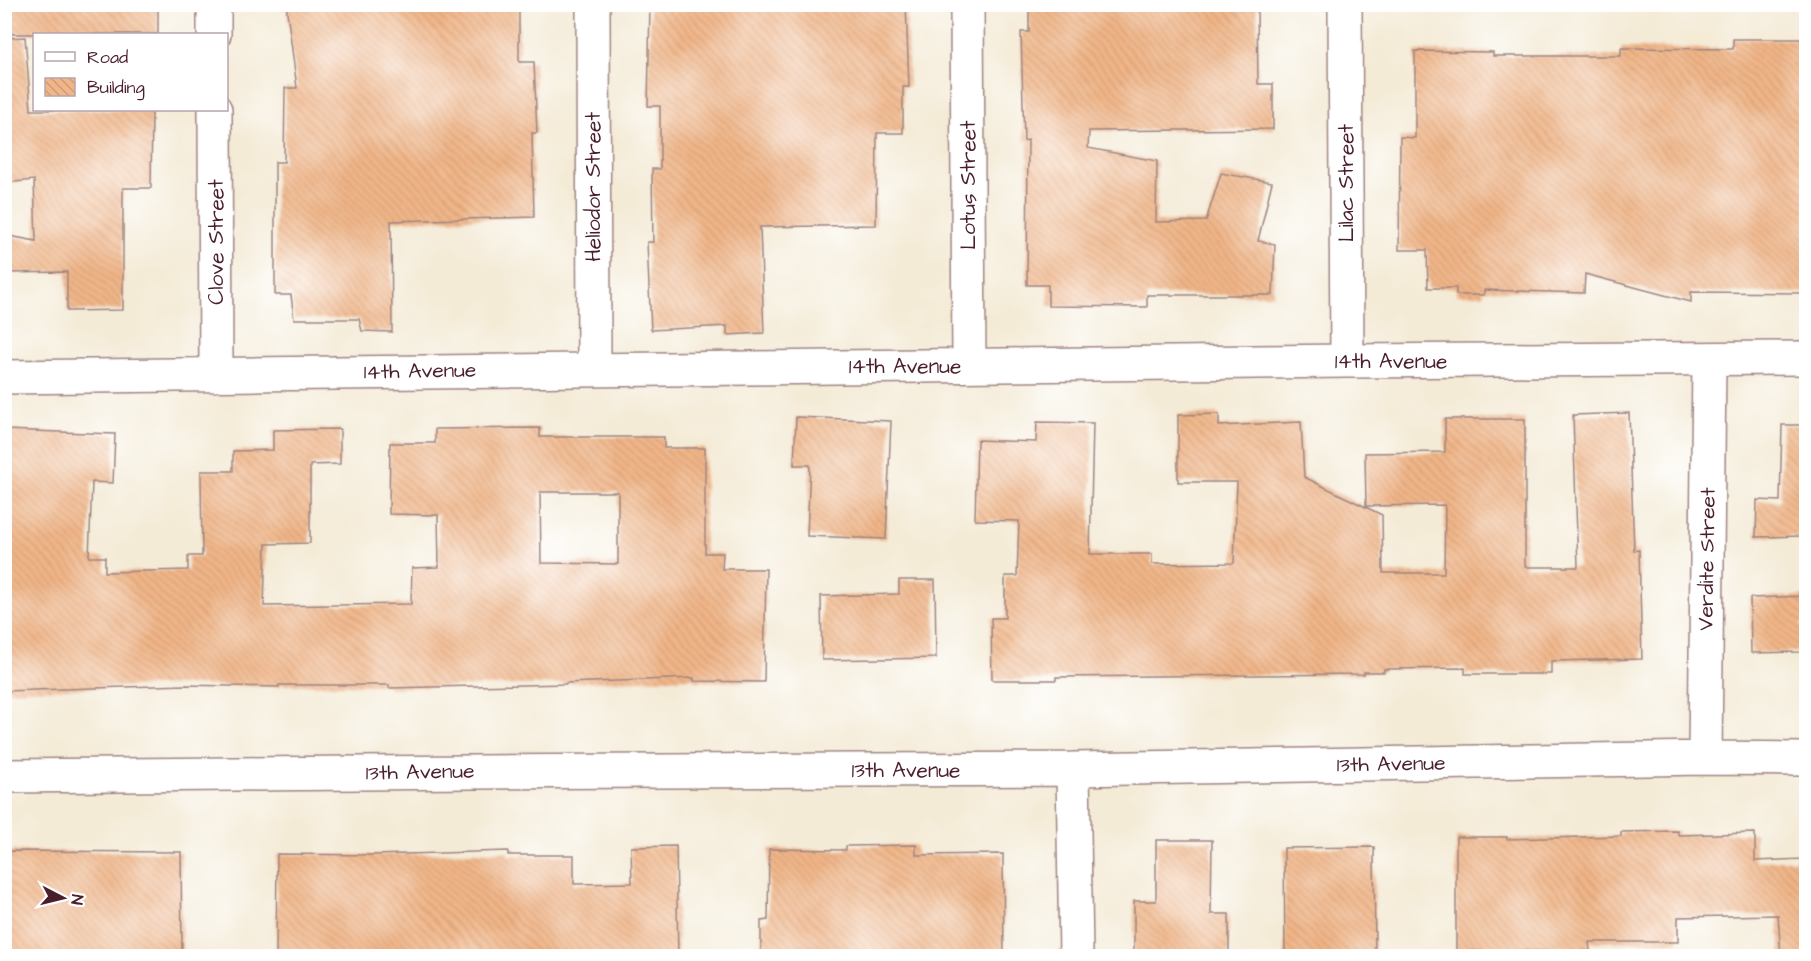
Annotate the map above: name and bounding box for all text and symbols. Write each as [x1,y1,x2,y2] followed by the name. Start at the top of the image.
[33,33,228,111] legend
[87,45,128,70] text: Road
[87,75,145,101] text: Building
[579,112,608,262] street label: Heliodor Street
[954,120,983,250] street label: Lotus Street
[1332,123,1361,242] street label: Lilac Street
[202,179,231,305] street label: Clove Street
[1335,347,1447,376] street label: 14th Avenue
[849,352,961,381] street label: 14th Avenue
[363,356,477,386] street label: 14th Avenue
[1691,487,1723,631] street label: Verdite Street
[1336,749,1446,779] street label: 13th Avenue
[852,756,960,785] street label: 13th Avenue
[365,757,475,787] street label: 13th Avenue
[33,868,93,928] north arrow
[65,893,88,906] text: N

